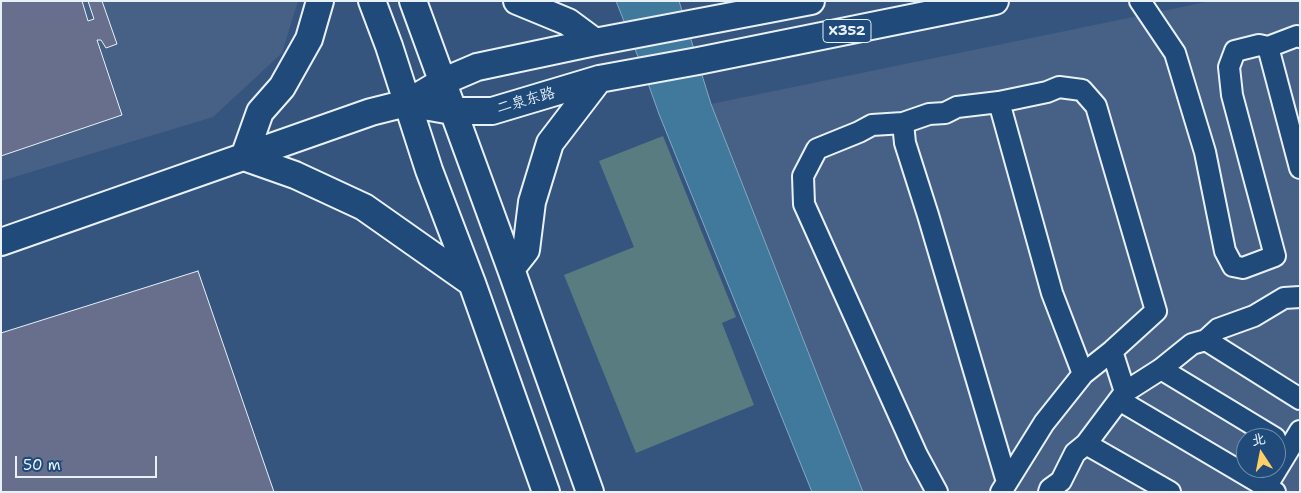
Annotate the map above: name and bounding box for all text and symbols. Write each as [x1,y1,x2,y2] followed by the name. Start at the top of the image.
[823,20,871,42] road number: X352
[495,84,557,118] street label: 二泉东路
[1236,428,1286,478] north arrow
[1250,429,1267,449] text: 北
[18,446,160,478] scale bar
[23,455,61,475] text: 50 m

